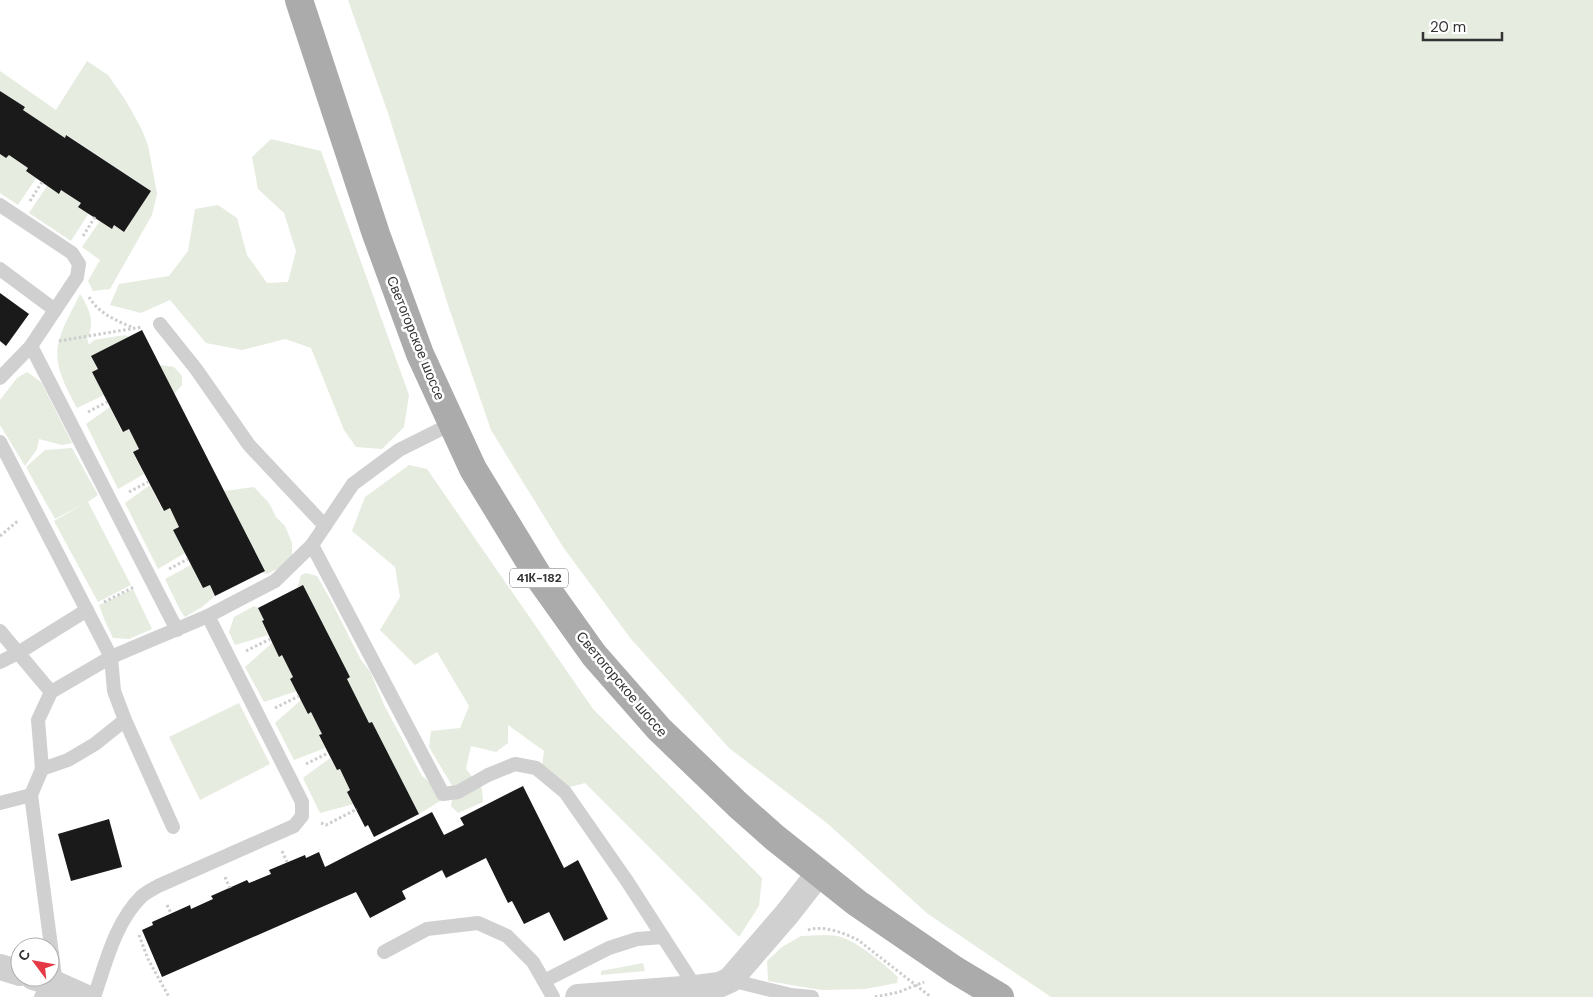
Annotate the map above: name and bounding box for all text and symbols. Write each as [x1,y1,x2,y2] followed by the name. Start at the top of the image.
[1423,10,1502,42] scale bar
[1430,17,1466,37] text: 20 m
[383,273,449,403] street label: Светогорское шоссе
[510,568,568,588] road number: 41К-182
[573,627,672,741] street label: Светогорское шоссе
[10,937,60,987] north arrow
[14,946,34,964] text: С

